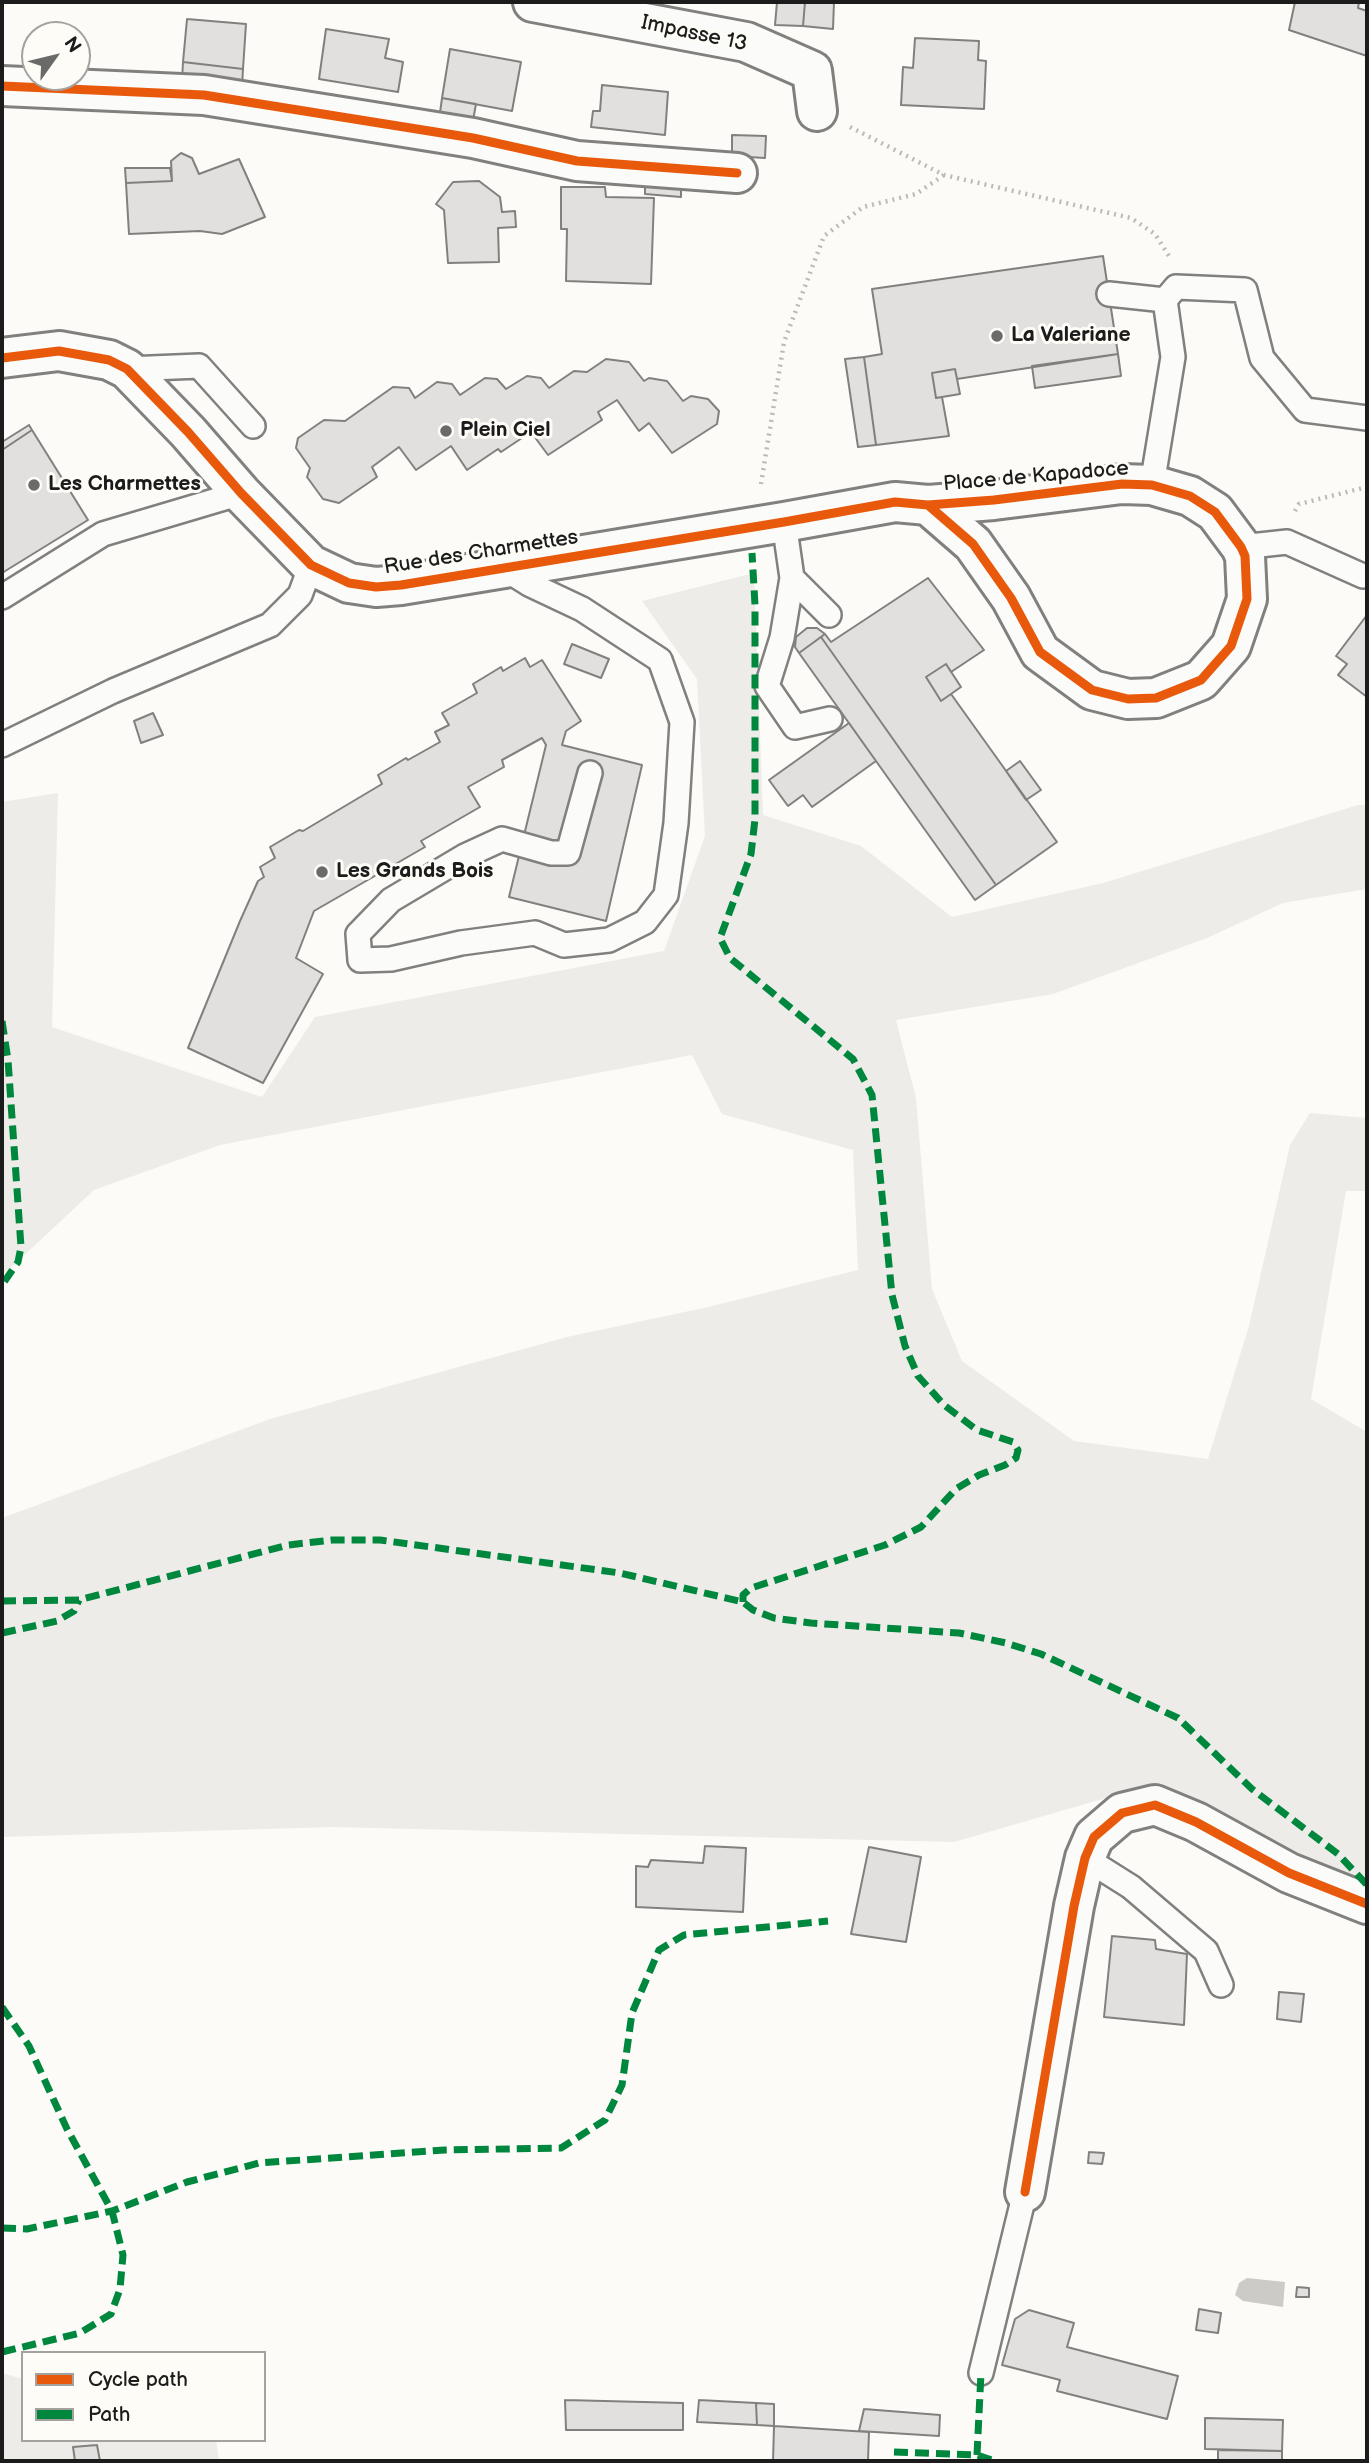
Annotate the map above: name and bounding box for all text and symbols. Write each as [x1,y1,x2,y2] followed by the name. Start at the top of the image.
[639,10,749,58] street label: Impasse 13
[21,21,91,91] north arrow
[59,33,86,57] text: N
[1011,323,1131,349] place label: La Valeriane
[989,328,1005,344] marker: La Valeriane
[460,418,550,444] place label: Plein Ciel
[438,423,454,439] marker: Plein Ciel
[942,456,1130,498] street label: Place de Kapadoce
[48,472,201,498] place label: Les Charmettes
[26,477,42,493] marker: Les Charmettes
[382,525,580,581] street label: Rue des Charmettes
[336,859,493,885] place label: Les Grands Bois
[314,864,330,880] marker: Les Grands Bois
[21,2351,266,2442] legend
[88,2367,188,2392] text: Cycle path
[88,2402,130,2427] text: Path

